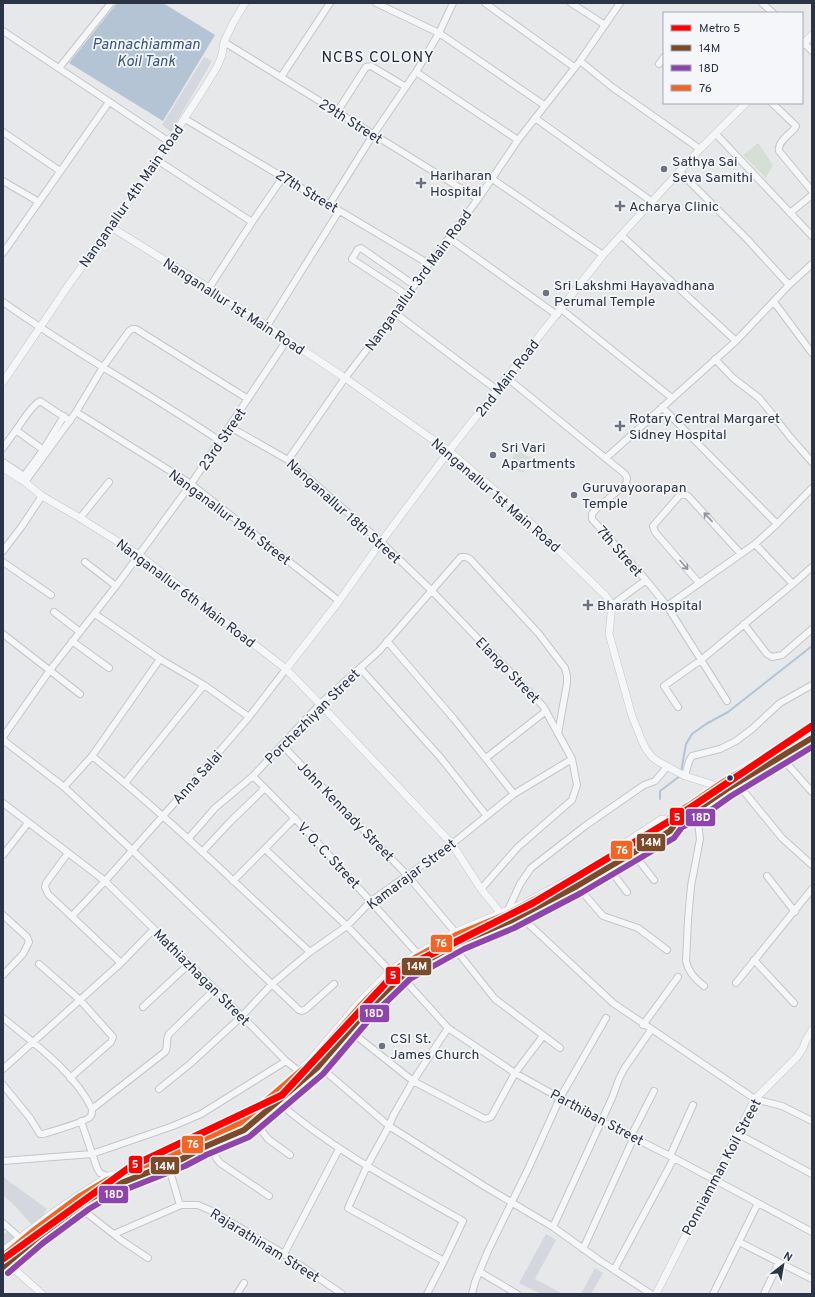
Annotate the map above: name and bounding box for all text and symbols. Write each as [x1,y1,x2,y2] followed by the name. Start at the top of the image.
[663,12,803,104] legend
[699,21,740,37] text: Metro 5
[92,36,200,72] water label: Pannachiamman Koil Tank
[699,41,720,57] text: 14M
[321,49,435,68] district label: NCBS COLONY
[699,61,719,77] text: 18D
[699,81,712,97] text: 76
[315,96,385,148] street label: 29th Street
[76,122,188,271] street label: Nanganallur 4th Main Road
[672,154,753,187] place label: Sathya Sai Seva Samithi
[659,164,669,174] marker: Sathya Sai Seva Samithi
[272,167,341,218] street label: 27th Street
[430,168,492,201] place label: Hariharan Hospital
[415,177,427,189] marker: Hariharan Hospital
[629,199,719,216] place label: Acharya Clinic
[614,200,626,212] marker: Acharya Clinic
[362,207,476,355] street label: Nanganallur 3rd Main Road
[159,255,307,359] street label: Nanganallur 1st Main Road
[554,278,715,311] place label: Sri Lakshmi Hayavadhana Perumal Temple
[541,288,551,298] marker: Sri Lakshmi Hayavadhana Perumal Temple
[473,337,544,421] street label: 2nd Main Road
[196,405,250,474] street label: 23rd Street
[629,411,780,444] place label: Rotary Central Margaret Sidney Hospital
[614,420,626,432] marker: Rotary Central Margaret Sidney Hospital
[427,435,563,557] street label: Nanganallur 1st Main Road
[501,440,576,473] place label: Sri Vari Apartments
[488,450,498,460] marker: Sri Vari Apartments
[282,456,404,568] street label: Nanganallur 18th Street
[165,467,293,570] street label: Nanganallur 19th Street
[582,480,687,513] place label: Guruvayoorapan Temple
[569,490,579,500] marker: Guruvayoorapan Temple
[704,512,713,522] one-way arrow
[592,523,645,581] street label: 7th Street
[112,536,258,652] street label: Nanganallur 6th Main Road
[680,560,689,571] one-way arrow
[597,598,702,615] place label: Bharath Hospital
[582,599,594,611] marker: Bharath Hospital
[471,635,543,708] street label: Elango Street
[262,666,364,768] street label: Porchezhiyan Street
[170,748,227,808] street label: Anna Salai
[293,759,397,865] street label: John Kennady Street
[725,773,735,783] unlabelled marker
[669,807,685,826] line badge: 5
[685,808,716,827] line badge: 18D
[674,811,681,825] text: 5
[691,811,711,825] text: 18D
[293,819,363,893] street label: V. O. C. Street
[636,833,666,852] line badge: 14M
[364,836,460,914] street label: Kamarajar Street
[641,836,661,850] text: 14M
[610,840,633,860] line badge: 76
[616,844,628,858] text: 76
[149,926,253,1030] street label: Mathiazhagan Street
[430,934,453,953] line badge: 76
[435,937,447,951] text: 76
[401,957,432,976] line badge: 14M
[407,960,427,974] text: 14M
[385,966,401,985] line badge: 5
[390,969,397,983] text: 5
[359,1004,390,1023] line badge: 18D
[364,1007,384,1021] text: 18D
[390,1031,479,1064] place label: CSI St. James Church
[377,1041,387,1051] marker: CSI St. James Church
[547,1087,646,1150] street label: Parthiban Street
[679,1097,766,1239] street label: Ponniamman Koil Street
[181,1135,204,1154] line badge: 76
[187,1138,199,1152] text: 76
[128,1155,143,1174] line badge: 5
[150,1156,180,1175] line badge: 14M
[132,1158,139,1172] text: 5
[155,1160,175,1174] text: 14M
[98,1185,129,1204] line badge: 18D
[104,1188,124,1202] text: 18D
[206,1206,322,1287] street label: Rajarathinam Street
[763,1245,803,1285] north arrow
[781,1249,795,1265] text: N

